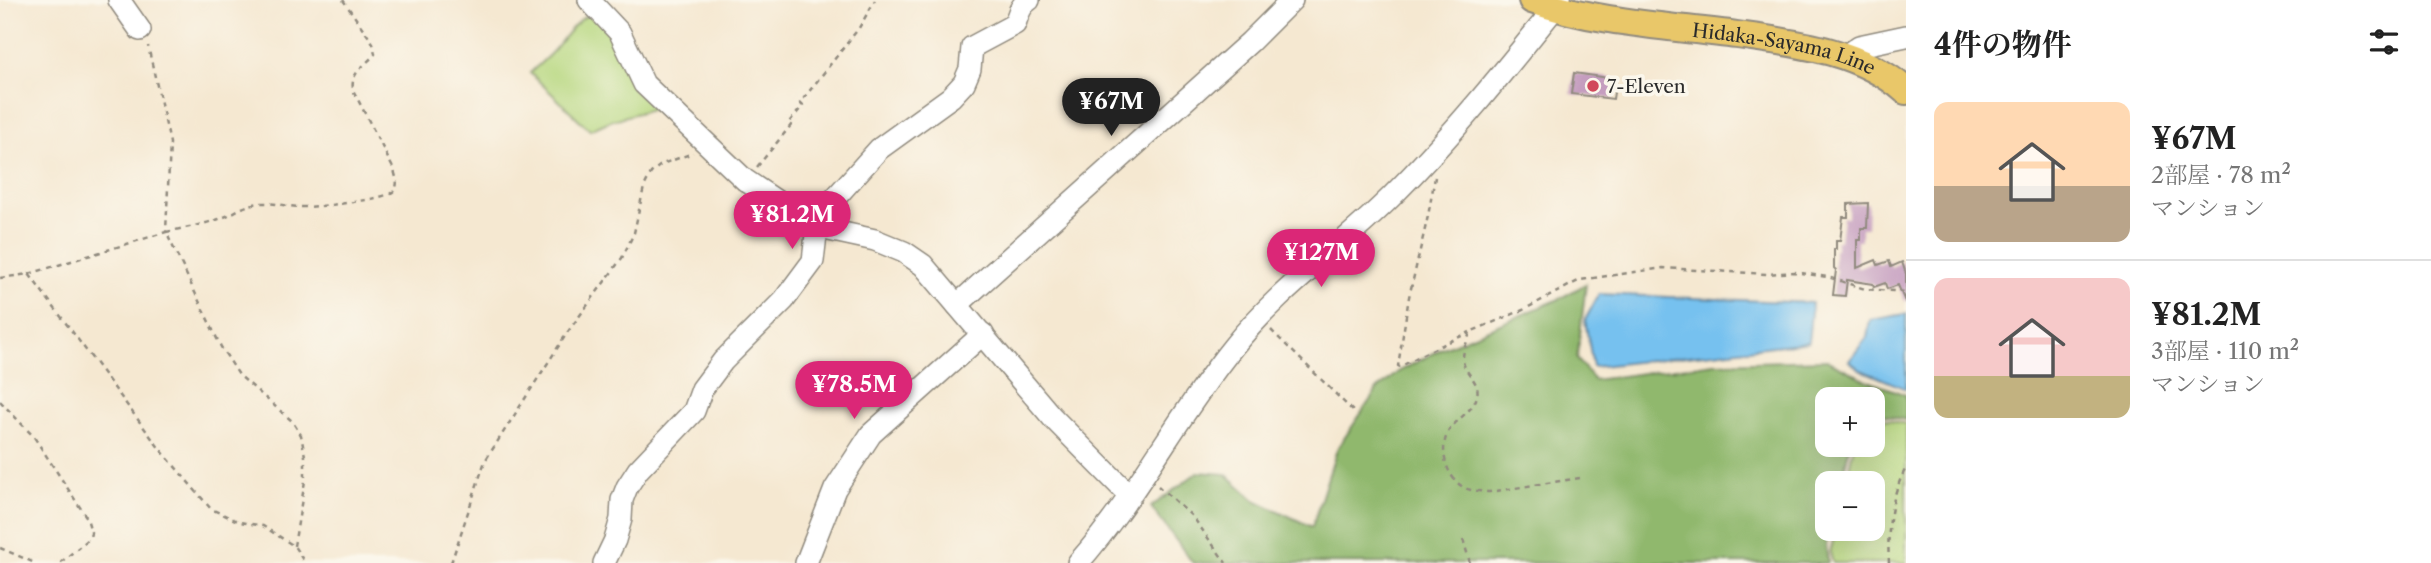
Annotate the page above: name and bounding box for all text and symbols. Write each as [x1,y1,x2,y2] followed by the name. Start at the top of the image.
[1691,19,1879,80] street label: Hidaka-Sayama Line
[2365,23,2403,61] icon: filters
[1934,26,2072,63] text: 4件の物件
[1607,75,1686,98] place label: 7-Eleven
[1070,78,1152,138] pin: ¥67M
[1585,78,1601,94] marker: 7-Eleven
[1078,87,1144,115] text: ¥67M
[2151,120,2237,157] text: ¥67M
[1990,130,2074,214] icon: home
[2151,161,2291,189] text: 2部屋 · 78 m²
[735,191,849,251] pin: ¥81.2M
[2151,194,2265,222] text: マンション
[750,200,834,228] text: ¥81.2M
[1272,230,1370,289] pin: ¥127M
[1283,238,1359,266] text: ¥127M
[2151,296,2261,333] text: ¥81.2M
[1990,306,2074,390] icon: home
[2151,337,2299,365] text: 3部屋 · 110 m²
[797,362,911,421] pin: ¥78.5M
[811,370,897,398] text: ¥78.5M
[2151,370,2265,398] text: マンション
[1815,387,1885,541] map controls
[1815,387,1885,457] button: +
[1815,471,1885,541] button: −

